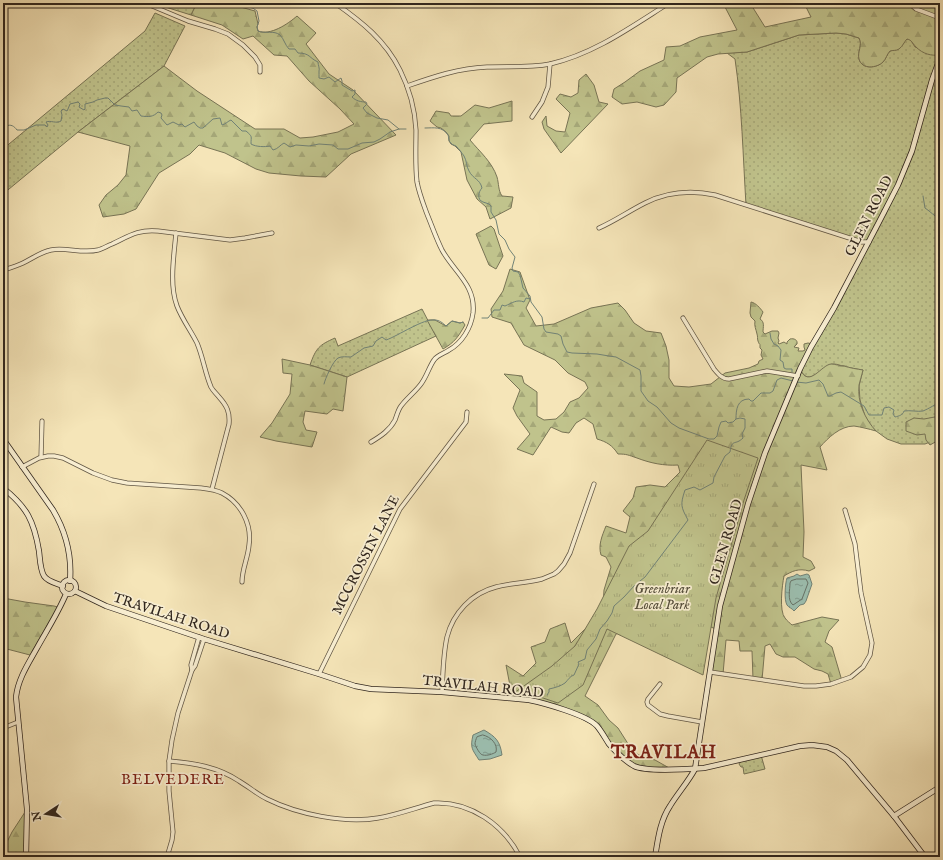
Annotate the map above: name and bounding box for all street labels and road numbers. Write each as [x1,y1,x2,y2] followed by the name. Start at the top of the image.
[841,173,897,259] street label: GLEN ROAD
[328,492,404,618] street label: MCCROSSIN LANE
[705,497,747,587] street label: GLEN ROAD
[110,589,232,643] street label: TRAVILAH ROAD
[422,672,544,702] street label: TRAVILAH ROAD

